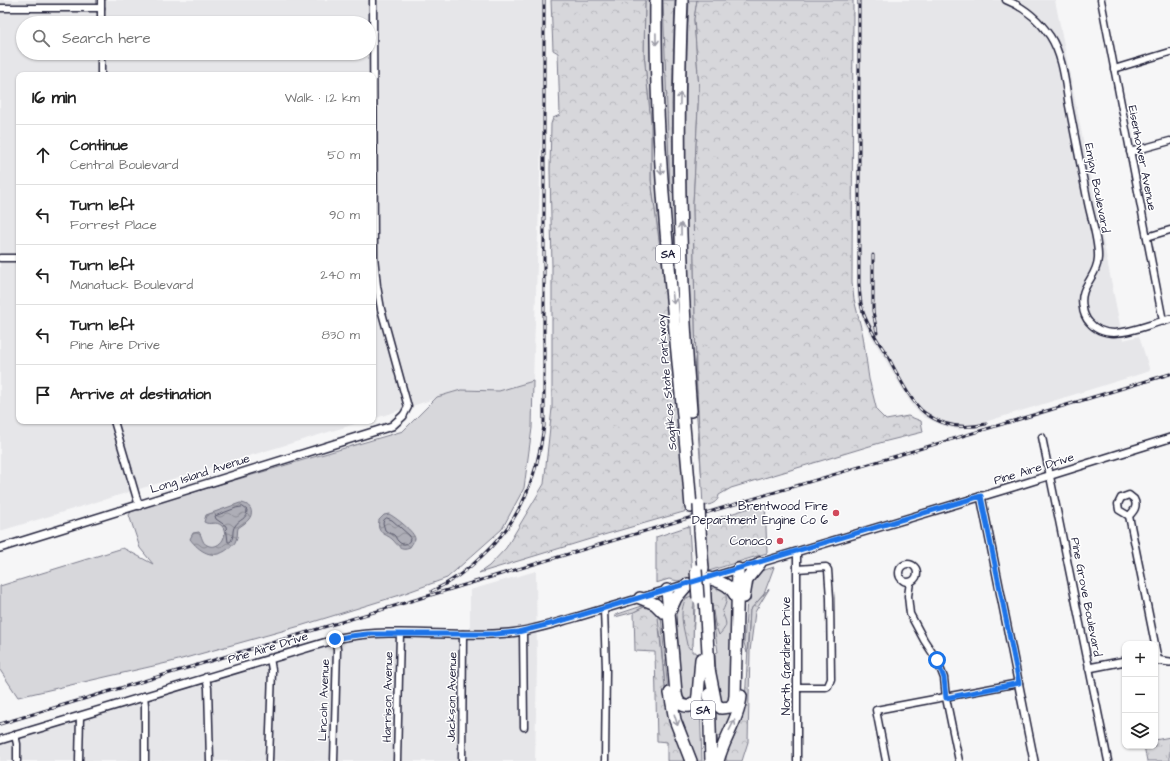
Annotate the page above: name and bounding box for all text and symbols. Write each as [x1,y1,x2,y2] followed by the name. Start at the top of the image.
[16,16,376,60] search box
[30,27,52,49] icon: search
[62,28,151,49] text: Search here
[652,32,659,45] one-way arrow
[32,86,76,110] text: 16 min
[285,89,360,107] text: Walk · 1.2 km
[676,93,684,106] one-way arrow
[1123,104,1161,213] street label: Eisenhower Avenue
[70,135,128,156] text: Continue
[1079,142,1114,234] street label: Emjay Boulevard
[32,144,54,166] icon: ahead
[327,146,360,164] text: 50 m
[70,156,178,174] text: Central Boulevard
[658,162,665,175] one-way arrow
[70,195,134,216] text: Turn left
[32,204,54,226] icon: left
[329,206,360,224] text: 90 m
[70,216,157,234] text: Forrest Place
[677,223,685,236] one-way arrow
[656,245,680,263] road number: SA
[70,255,134,276] text: Turn left
[32,264,54,286] icon: left
[320,266,360,284] text: 240 m
[70,276,193,294] text: Manatuck Boulevard
[669,291,676,304] one-way arrow
[653,313,682,451] street label: Sagtikos State Parkway
[70,315,134,336] text: Turn left
[32,324,54,346] icon: left
[321,326,360,344] text: 830 m
[70,336,160,354] text: Pine Aire Drive
[32,384,54,406] icon: arrive
[70,384,211,405] text: Arrive at destination
[992,449,1077,489] street label: Pine Aire Drive
[148,450,253,499] street label: Long Island Avenue
[692,498,828,530] place label: Brentwood Fire Department Engine Co 6
[831,508,841,518] marker: Brentwood Fire Department Engine Co 6
[730,533,772,550] place label: Conoco
[775,536,785,546] marker: Conoco
[1066,536,1106,658] street label: Pine Grove Boulevard
[778,596,795,715] street label: North Gardiner Drive
[226,628,311,668] street label: Pine Aire Drive
[326,630,344,648] route end
[1122,641,1158,749] map controls
[1122,641,1158,677] button: +
[379,651,397,743] street label: Harrison Avenue
[443,651,461,742] street label: Jackson Avenue
[928,651,946,669] route start
[314,658,334,741] street label: Lincoln Avenue
[1122,677,1158,713] button: −
[691,701,715,719] road number: SA
[1122,713,1158,749] button: layers
[673,714,680,727] one-way arrow
[729,719,736,731] one-way arrow

